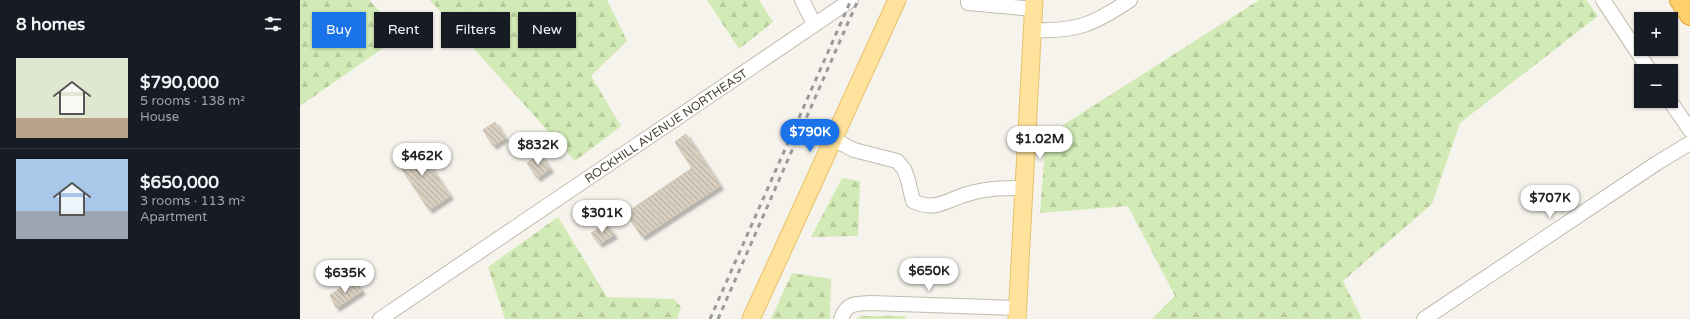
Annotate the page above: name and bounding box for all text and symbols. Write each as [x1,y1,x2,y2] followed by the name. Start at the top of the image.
[312,12,366,48] chip: Buy
[374,12,433,48] chip: Rent
[441,12,510,48] chip: Filters
[518,12,576,48] chip: New
[1634,12,1678,108] map controls
[1634,12,1678,56] button: +
[262,13,284,35] icon: filters
[16,14,85,35] text: 8 homes
[1634,64,1678,108] button: −
[582,66,751,186] street label: ROCKHILL AVENUE NORTHEAST
[140,72,219,93] text: $790,000
[48,74,96,122] icon: home
[140,93,245,109] text: 5 rooms · 138 m²
[140,109,179,125] text: House
[782,119,838,153] pin: $790K
[789,124,831,140] text: $790K
[1007,126,1073,160] pin: $1.02M
[1016,131,1064,147] text: $1.02M
[510,132,566,166] pin: $832K
[517,137,559,153] text: $832K
[394,143,450,177] pin: $462K
[401,148,443,164] text: $462K
[140,172,219,193] text: $650,000
[48,175,96,223] icon: home
[1522,185,1578,219] pin: $707K
[1529,190,1571,206] text: $707K
[140,193,245,209] text: 3 rooms · 113 m²
[574,200,630,234] pin: $301K
[581,205,623,221] text: $301K
[140,209,207,225] text: Apartment
[901,258,957,292] pin: $650K
[317,260,373,294] pin: $635K
[908,263,950,279] text: $650K
[324,265,366,281] text: $635K

